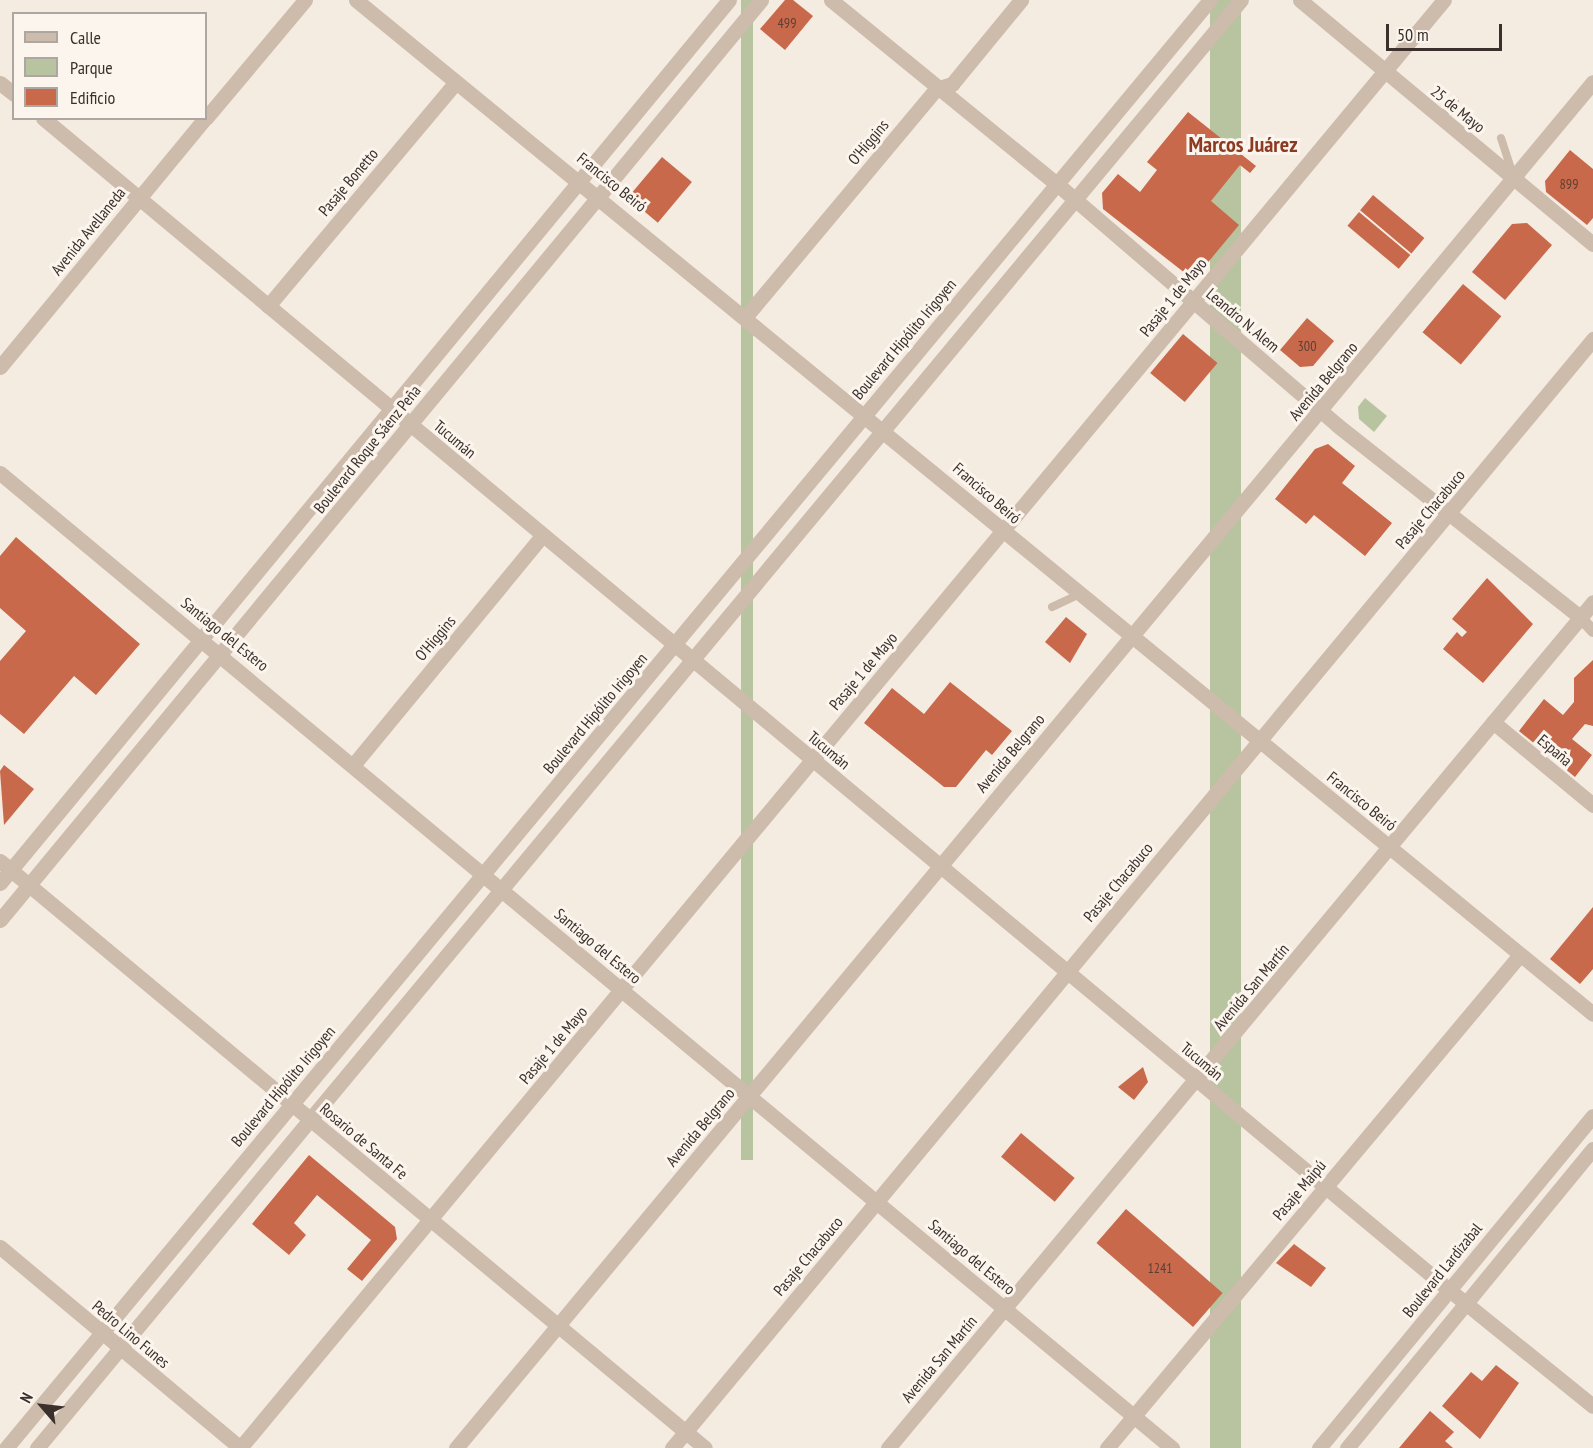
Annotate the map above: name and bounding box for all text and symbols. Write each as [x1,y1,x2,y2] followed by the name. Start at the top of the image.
[12,12,207,120] legend
[1389,12,1504,50] scale bar
[778,15,796,31] house number: 499
[1397,23,1429,46] text: 50 m
[70,26,101,49] text: Calle
[70,56,113,79] text: Parque
[1427,81,1489,137] street label: 25 de Mayo
[70,86,115,109] text: Edificio
[844,116,892,168] street label: O'Higgins
[1188,132,1298,158] district label: Marcos Juárez
[314,144,382,220] street label: Pasaje Bonetto
[573,148,651,216] street label: Francisco Beiró
[1560,176,1578,192] house number: 899
[47,183,129,279] street label: Avenida Avellaneda
[1135,254,1211,340] street label: Pasaje 1 de Mayo
[848,275,960,403] street label: Boulevard Hipólito Irigoyen
[1202,283,1284,357] street label: Leandro N. Alem
[1285,338,1361,424] street label: Avenida Belgrano
[1298,338,1316,354] house number: 300
[309,381,425,517] street label: Boulevard Roque Sáenz Peña
[430,416,480,462] street label: Tucumán
[949,458,1025,528] street label: Francisco Beiró
[1391,465,1469,553] street label: Pasaje Chacabuco
[177,593,273,675] street label: Santiago del Estero
[411,612,459,664] street label: O'Higgins
[825,628,901,714] street label: Pasaje 1 de Mayo
[539,649,651,777] street label: Boulevard Hipólito Irigoyen
[972,710,1048,796] street label: Avenida Belgrano
[804,727,854,773] street label: Tucumán
[1534,730,1576,770] street label: España
[1323,767,1401,835] street label: Francisco Beiró
[1079,838,1157,926] street label: Pasaje Chacabuco
[551,904,645,988] street label: Santiago del Estero
[1209,940,1293,1034] street label: Avenida San Martín
[515,1002,591,1088] street label: Pasaje 1 de Mayo
[227,1022,339,1150] street label: Boulevard Hipólito Irigoyen
[1177,1038,1227,1084] street label: Tucumán
[662,1084,738,1170] street label: Avenida Belgrano
[316,1099,412,1183] street label: Rosario de Santa Fe
[1268,1156,1330,1224] street label: Pasaje Maipú
[769,1212,847,1300] street label: Pasaje Chacabuco
[925,1215,1019,1299] street label: Santiago del Estero
[1398,1219,1486,1321] street label: Boulevard Lardizabal
[1147,1260,1173,1276] house number: 1241
[88,1296,174,1372] street label: Pedro Lino Funes
[897,1312,981,1406] street label: Avenida San Martín
[12,1376,72,1436] north arrow
[15,1389,37,1406] text: N

